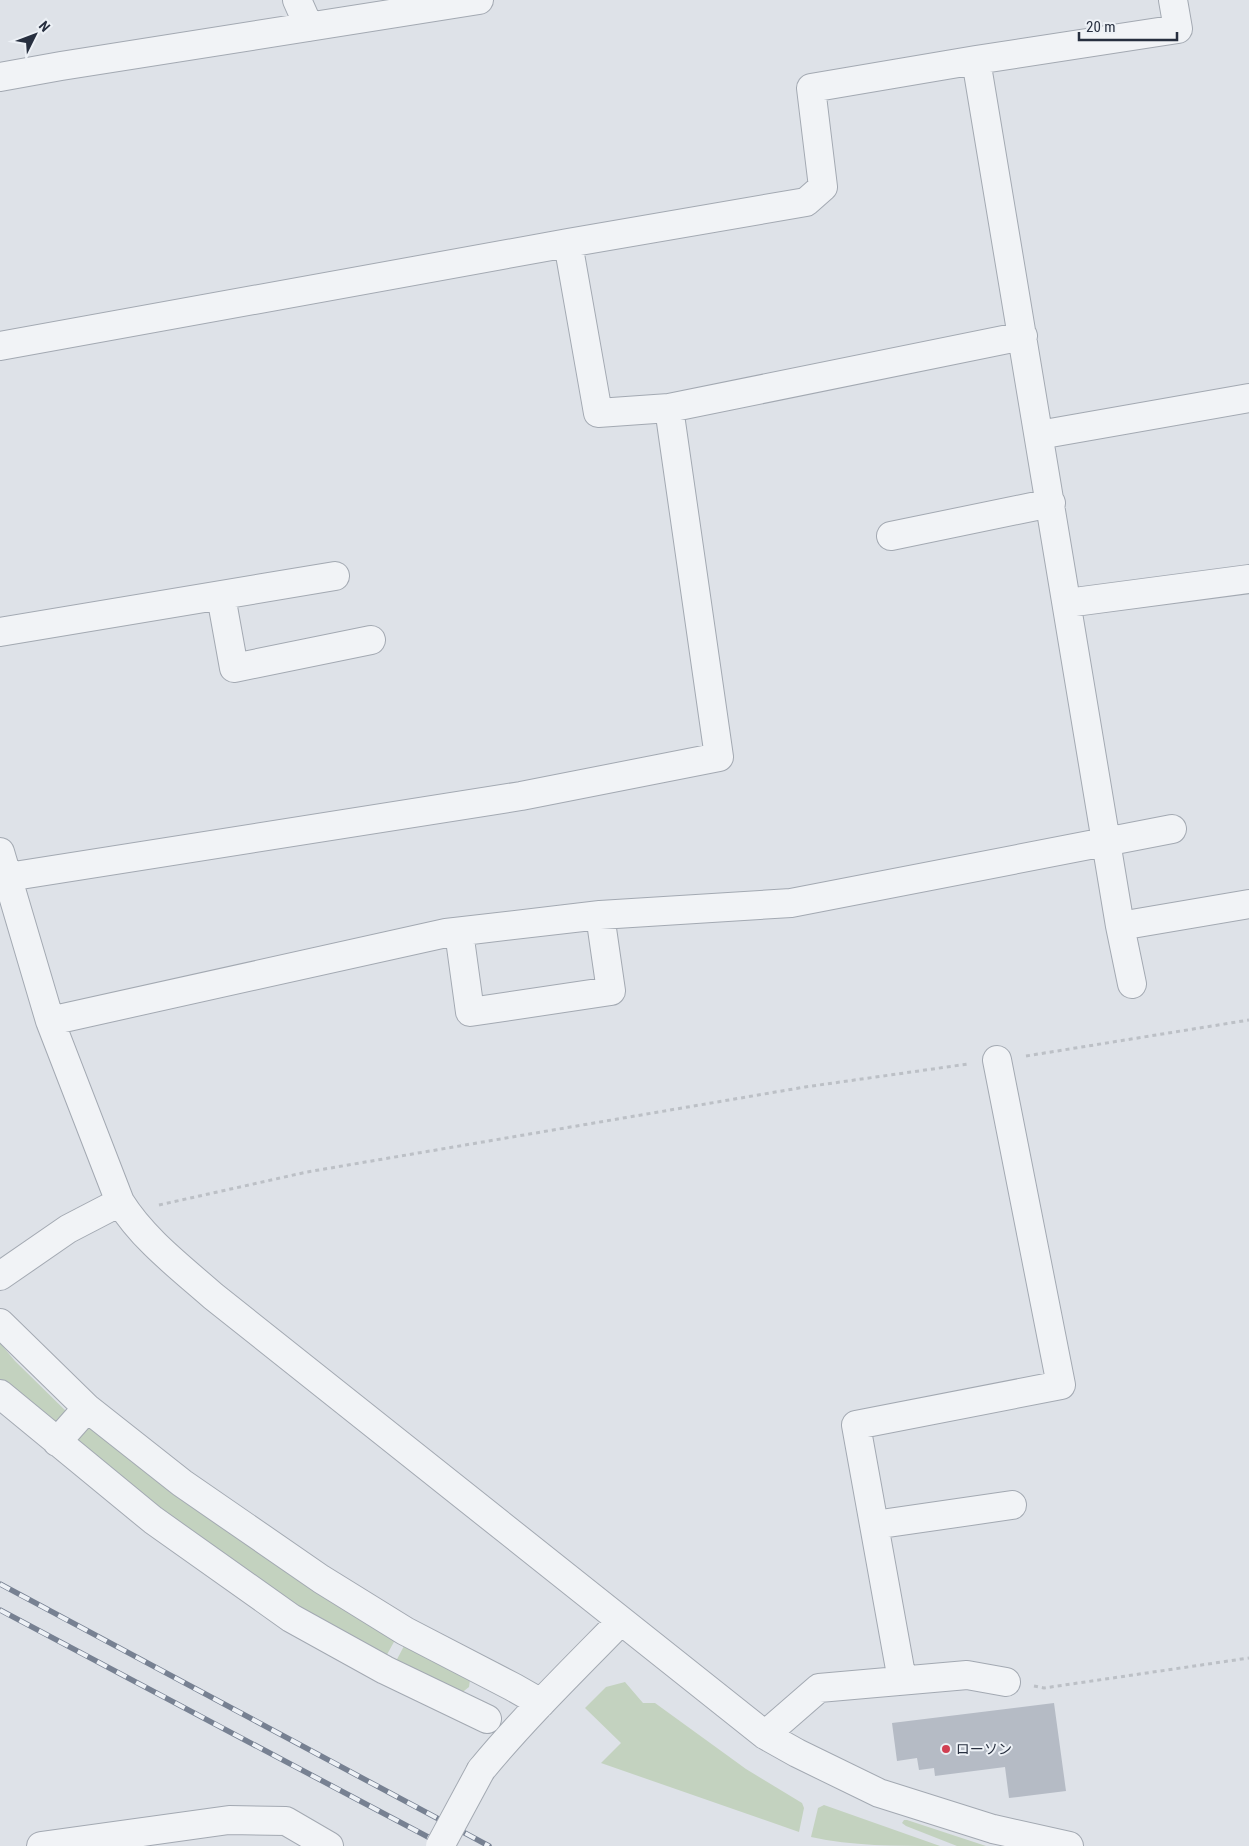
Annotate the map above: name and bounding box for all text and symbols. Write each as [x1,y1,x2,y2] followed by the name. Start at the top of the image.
[10,10,60,60] north arrow
[1079,10,1176,42] scale bar
[36,18,53,35] text: N
[1086,18,1116,36] text: 20 m
[956,1741,1012,1757] place label: ローソン
[940,1743,952,1755] marker: ローソン

